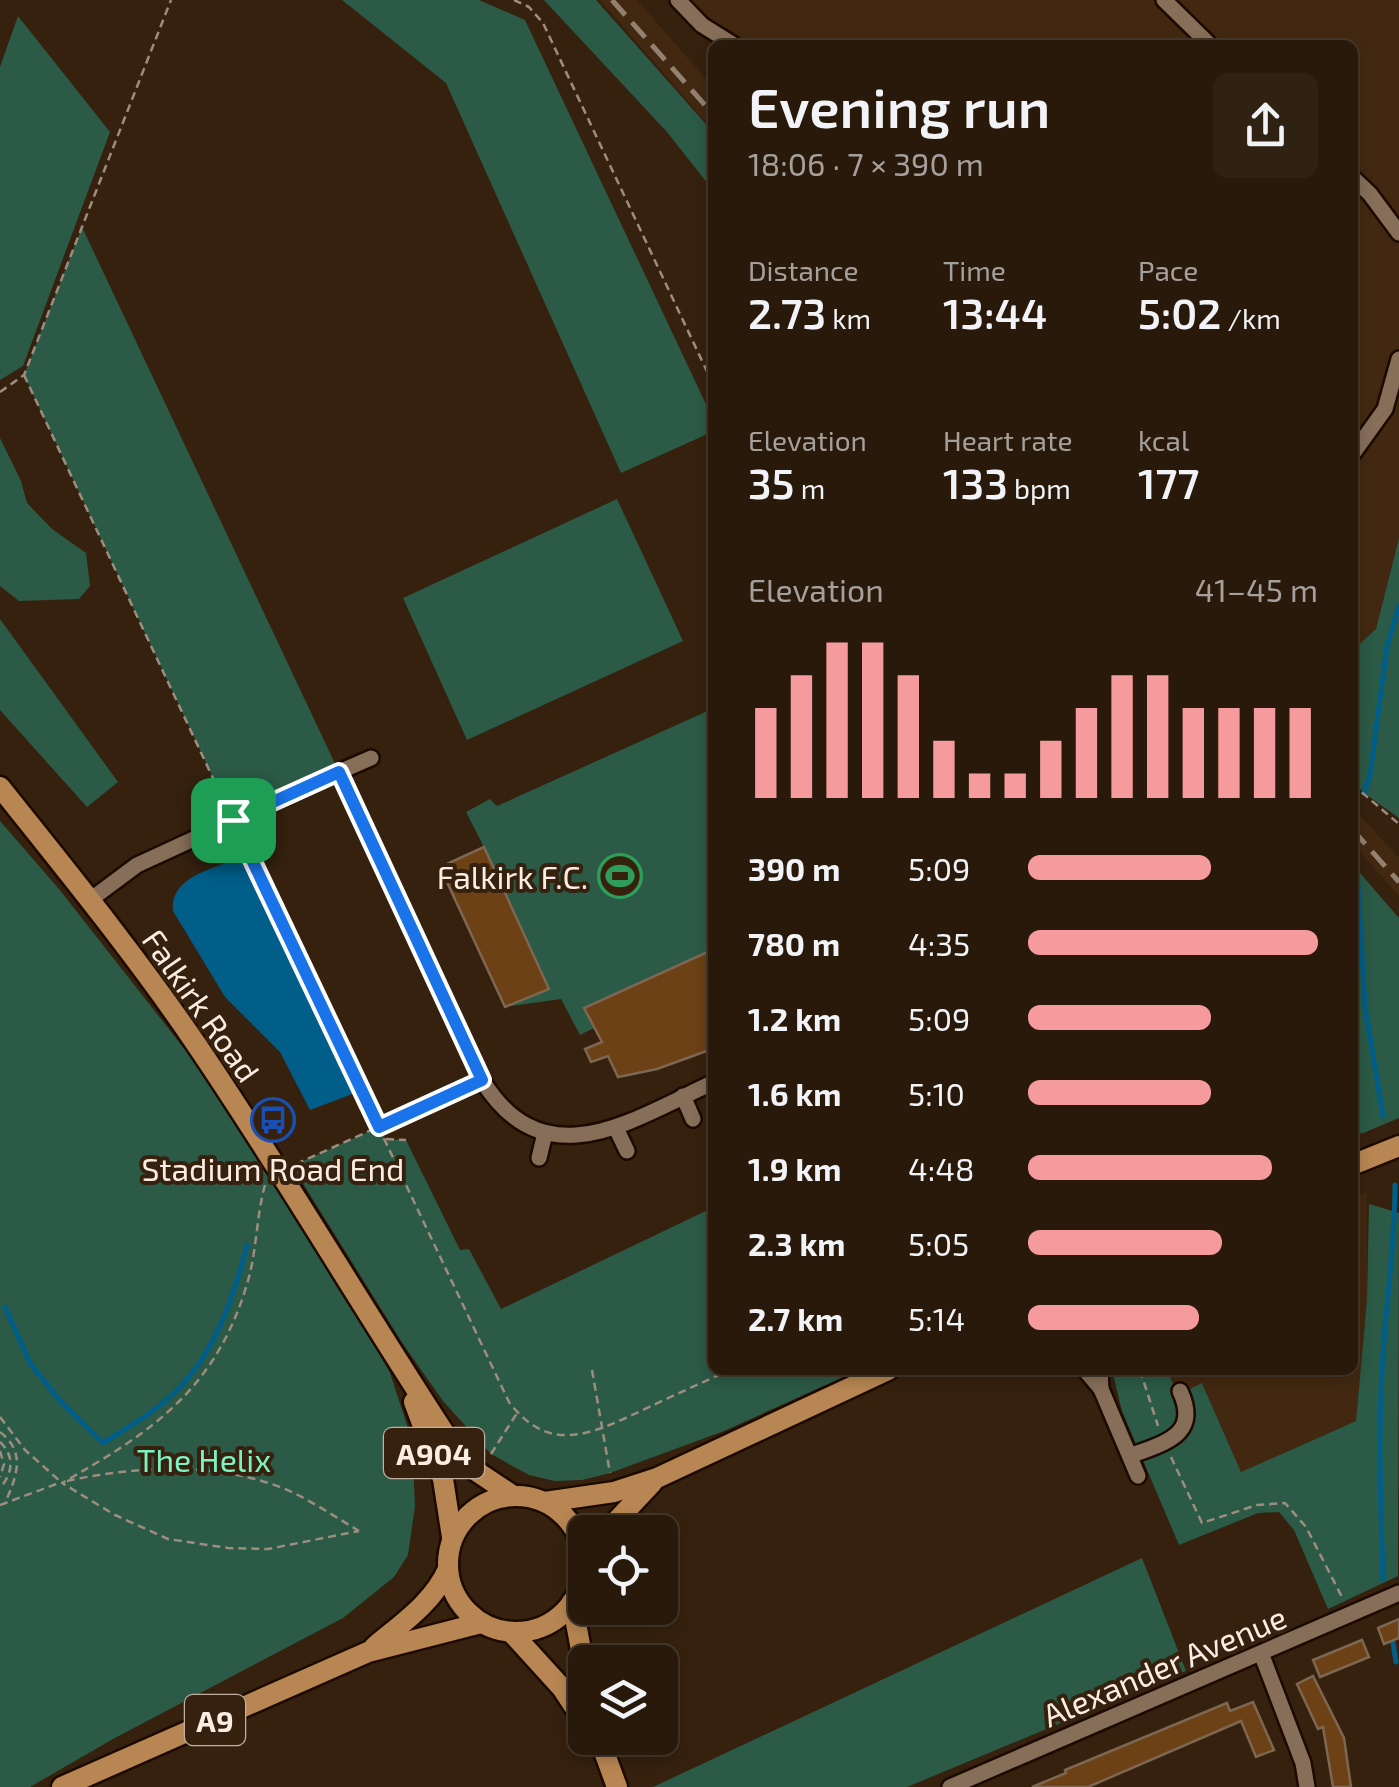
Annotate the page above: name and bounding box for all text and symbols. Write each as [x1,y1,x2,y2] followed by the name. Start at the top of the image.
[748,73,1050,139] text: Evening run
[1213,73,1318,178] button: share
[748,144,984,182] text: 18:06 · 7 × 390 m
[748,253,859,287] text: Distance
[943,253,1006,287] text: Time
[1138,253,1198,287] text: Pace
[748,287,826,337] text: 2.73
[943,287,1047,337] text: 13:44
[1138,287,1221,337] text: 5:02
[826,301,871,335] text: km
[1221,301,1281,335] text: /km
[748,423,867,457] text: Elevation
[943,423,1073,457] text: Heart rate
[1138,423,1189,457] text: kcal
[748,457,795,507] text: 35
[943,457,1008,507] text: 133
[1138,457,1199,507] text: 177
[795,471,825,505] text: m
[1008,471,1071,505] text: bpm
[748,570,884,608] text: Elevation
[1195,570,1318,608] text: 41–45 m
[191,778,276,863] pin
[206,793,261,848] icon: arrive
[748,849,840,887] text: 390 m
[908,849,970,887] text: 5:09
[597,853,643,899] sports icon: Falkirk F.C.
[437,857,588,895] place label: Falkirk F.C.
[136,921,268,1089] street label: Falkirk Road
[748,924,840,962] text: 780 m
[908,924,970,962] text: 4:35
[748,999,841,1037] text: 1.2 km
[908,999,970,1037] text: 5:09
[748,1074,842,1112] text: 1.6 km
[908,1074,965,1112] text: 5:10
[250,1097,296,1143] bus stop icon: Stadium Road End
[142,1149,404,1187] place label: Stadium Road End
[748,1149,842,1187] text: 1.9 km
[908,1149,974,1187] text: 4:48
[748,1224,846,1262] text: 2.3 km
[908,1224,969,1262] text: 5:05
[748,1299,843,1337] text: 2.7 km
[908,1299,965,1337] text: 5:14
[384,1428,484,1478] road number: A904
[137,1440,271,1478] park label: The Helix
[568,1515,678,1755] map controls
[568,1515,678,1625] button: locate
[1036,1597,1292,1733] street label: Alexander Avenue
[568,1645,678,1755] button: layers
[185,1695,245,1745] road number: A9

